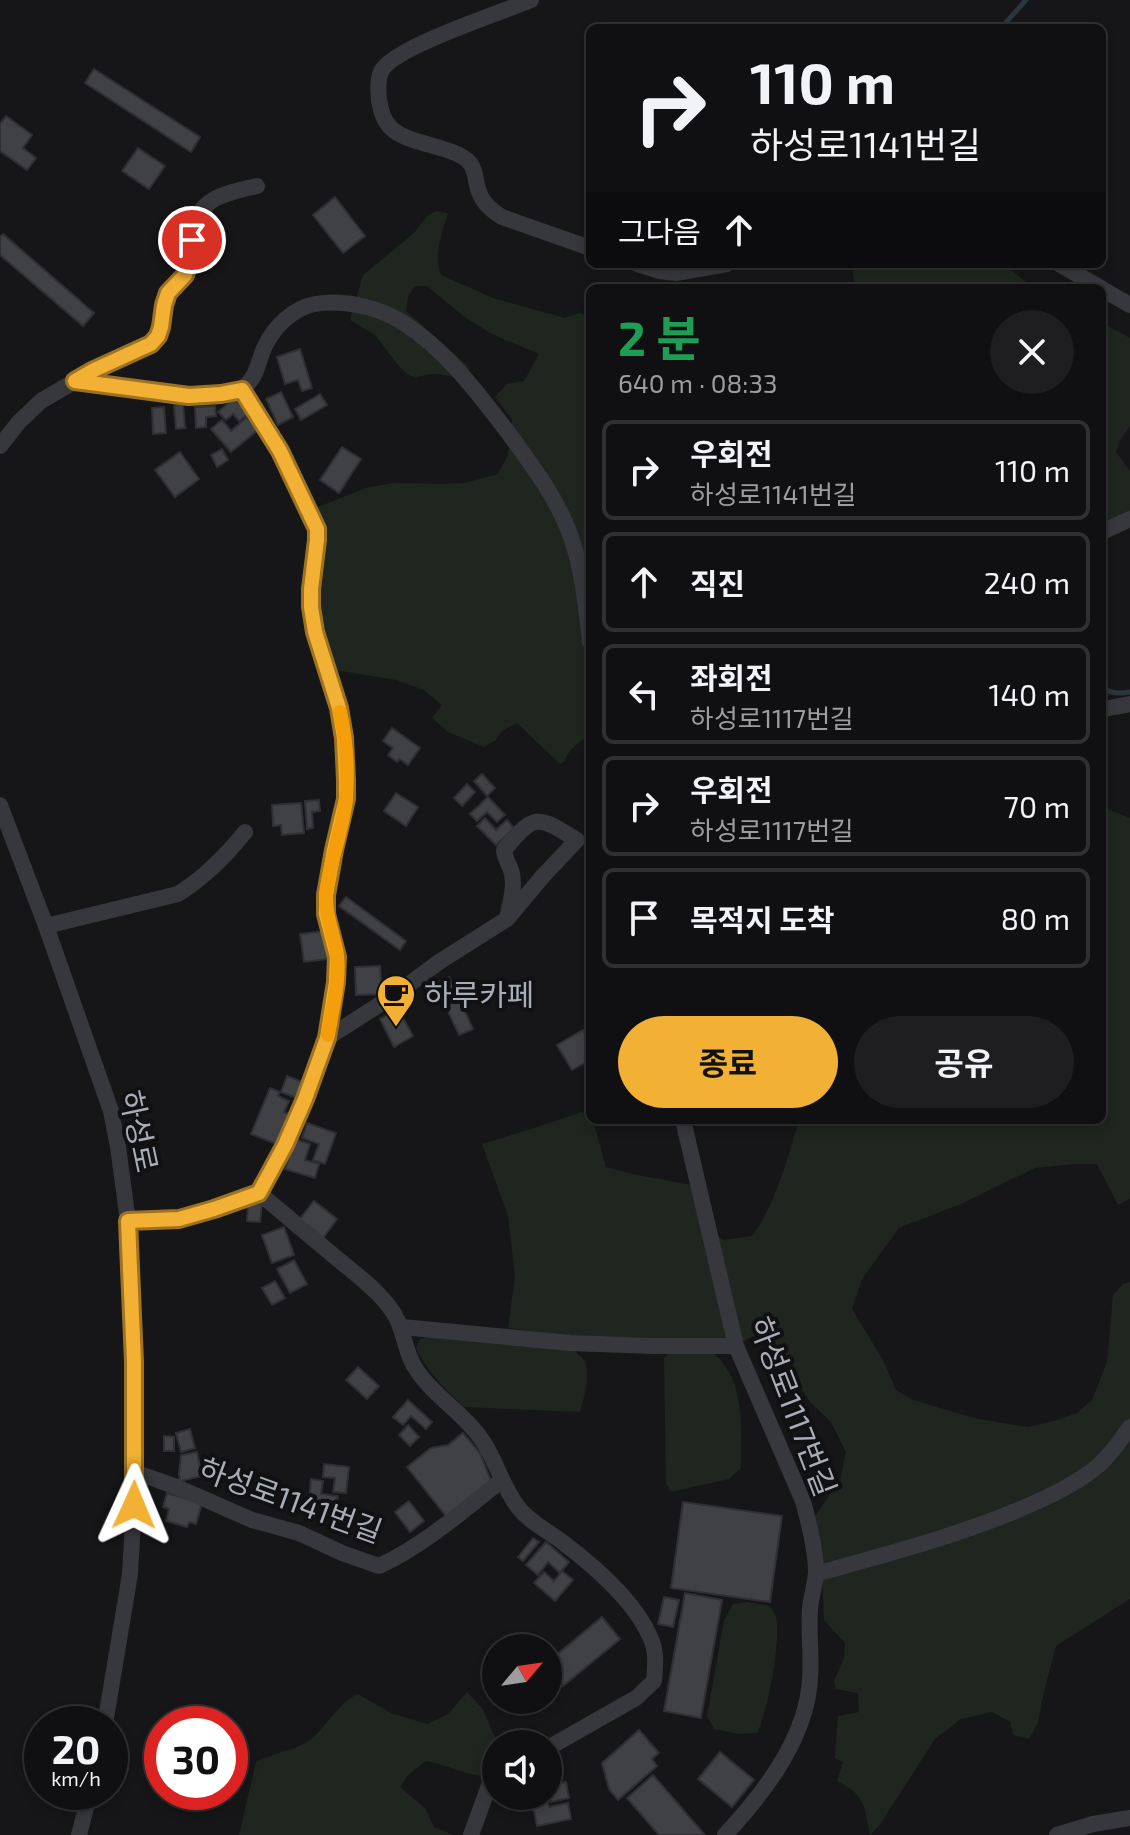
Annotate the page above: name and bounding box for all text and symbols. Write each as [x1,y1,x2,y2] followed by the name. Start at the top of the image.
[750,48,895,115] text: 110 m
[618,56,722,160] icon: right
[750,122,981,165] text: 하성로1141번길
[158,206,226,274] pin
[717,208,761,252] icon: ahead
[618,213,701,249] text: 그다음
[170,218,214,262] icon: arrive
[618,308,700,366] text: 2 분
[990,310,1074,394] button: close
[618,367,777,398] text: 640 m · 08:33
[690,435,773,471] text: 우회전
[622,448,666,492] icon: right
[995,452,1070,488] text: 110 m
[690,478,857,509] text: 하성로1141번길
[622,560,666,604] icon: ahead
[984,564,1070,600] text: 240 m
[690,565,745,601] text: 직진
[690,659,773,695] text: 좌회전
[622,672,666,716] icon: left
[989,676,1070,712] text: 140 m
[690,702,854,733] text: 하성로1117번길
[690,771,773,807] text: 우회전
[622,784,666,828] icon: right
[1004,788,1070,824] text: 70 m
[690,814,854,845] text: 하성로1117번길
[622,896,666,940] icon: arrive
[1001,900,1070,936] text: 80 m
[690,901,834,937] text: 목적지 도착
[375,973,417,1028] cafe icon: 하루카페
[424,976,534,1012] place label: 하루카페
[618,1016,838,1108] button: 종료
[854,1016,1074,1108] button: 공유
[114,1087,166,1175] street label: 하성로
[743,1311,845,1501] street label: 하성로1117번길
[195,1449,387,1549] street label: 하성로1141번길
[92,1463,176,1547] position arrow
[482,1634,562,1714] north arrow
[482,1634,562,1810] map controls
[144,1706,248,1810] speed limit sign: 30
[52,1724,100,1772] text: 20
[482,1730,562,1810] button: sound
[51,1766,101,1790] text: km/h

